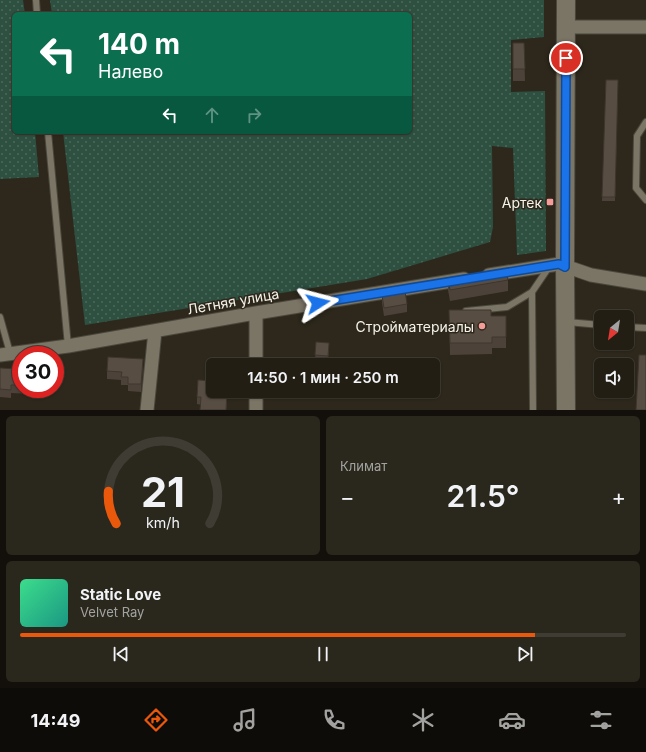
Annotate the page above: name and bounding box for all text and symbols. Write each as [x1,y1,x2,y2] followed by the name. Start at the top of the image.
[98,27,180,61] text: 140 m
[32,28,84,80] icon: left
[549,41,583,75] pin
[555,47,577,69] icon: arrive
[98,61,163,82] text: Налево
[159,104,181,126] icon: left
[201,104,223,126] icon: ahead
[243,104,265,126] icon: right
[502,194,542,211] place label: Артек
[545,197,555,207] marker: Артек
[297,282,339,324] position arrow
[186,285,280,317] street label: Летняя улица
[594,310,634,350] north arrow
[594,310,634,398] map controls
[356,318,474,335] place label: Стройматериалы
[477,321,487,331] marker: Стройматериалы
[12,346,64,398] speed limit sign: 30
[594,358,634,398] button: sound
[247,368,399,387] text: 14:50 · 1 мин · 250 m
[340,458,387,474] text: Климат
[141,466,185,516] text: 21
[446,478,520,514] text: 21.5°
[340,484,355,510] text: −
[611,484,626,510] text: +
[146,513,180,530] text: km/h
[80,585,161,604] text: Static Love
[80,604,144,620] text: Velvet Ray
[110,643,132,665] icon: previous
[312,643,334,665] icon: pause
[514,643,536,665] icon: next
[142,706,170,734] icon: directions
[231,706,259,734] icon: music
[320,706,348,734] icon: phone
[409,706,437,734] icon: climate
[498,706,526,734] icon: car
[587,706,615,734] icon: filters
[31,710,80,731] text: 14:49

